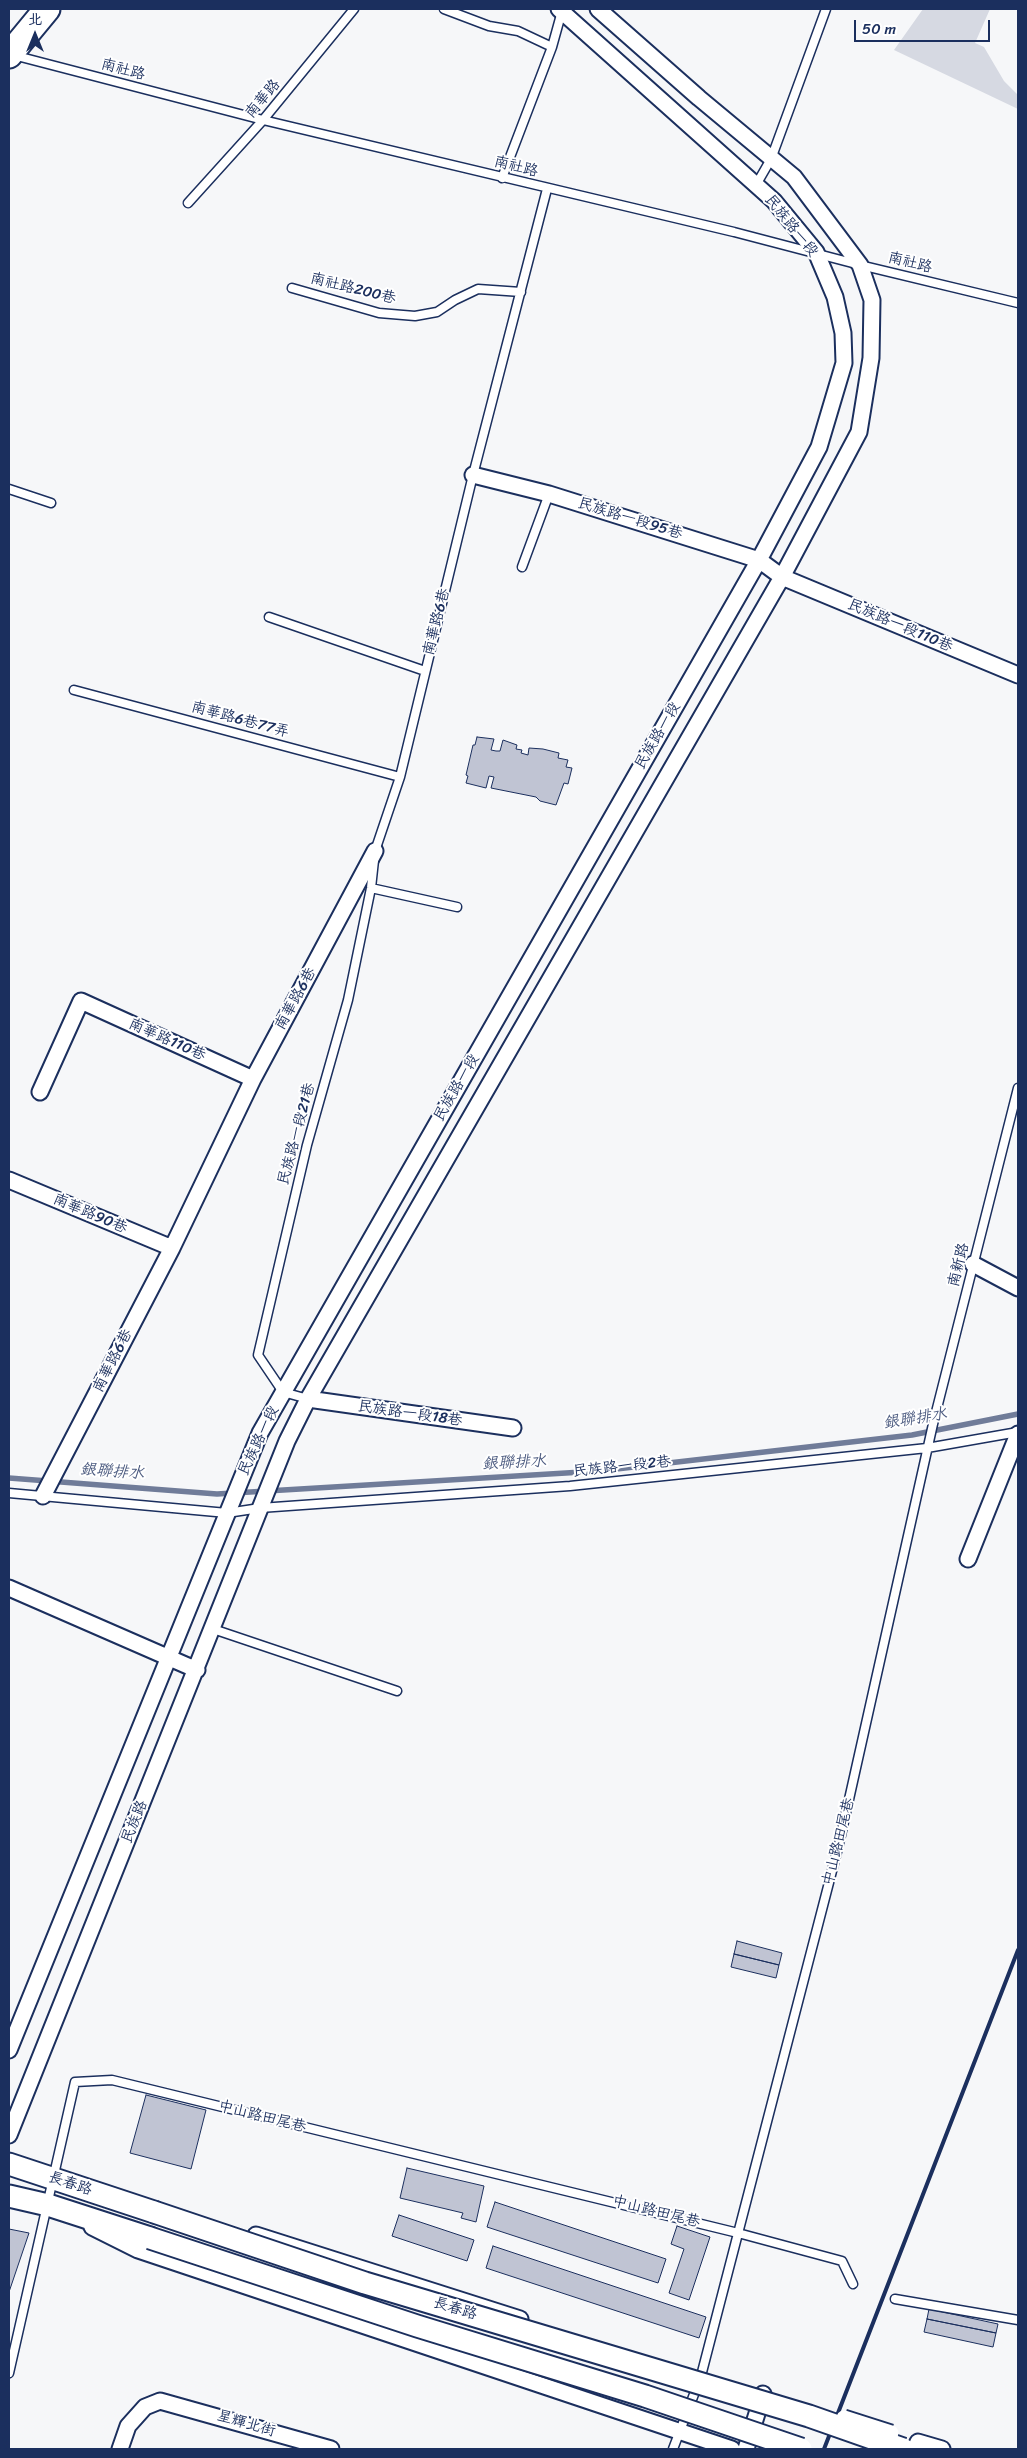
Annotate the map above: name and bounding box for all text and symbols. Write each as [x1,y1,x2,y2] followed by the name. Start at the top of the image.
[28,7,42,32] text: 北
[10,10,60,60] north arrow
[857,10,993,42] scale bar
[862,16,896,42] text: 50 m
[99,55,147,85] street label: 南社路
[242,76,284,122] street label: 南華路
[492,153,540,181] street label: 南社路
[760,191,822,261] street label: 民族路一段
[886,249,934,277] street label: 南社路
[308,270,398,308] street label: 南社路200巷
[576,495,684,543] street label: 民族路一段95巷
[420,587,454,657] street label: 南華路6巷
[845,596,955,656] street label: 民族路一段110巷
[189,698,291,742] street label: 南華路6巷77弄
[631,699,685,773] street label: 民族路一段
[272,965,320,1033] street label: 南華路6巷
[126,1015,208,1065] street label: 南華路110巷
[430,1051,484,1125] street label: 民族路一段
[275,1081,319,1187] street label: 民族路一段21巷
[50,1190,130,1238] street label: 南華路90巷
[945,1241,973,1289] street label: 南新路
[89,1326,137,1396] street label: 南華路6巷
[357,1398,463,1430] street label: 民族路一段18巷
[235,1403,283,1479] street label: 民族路一段
[882,1405,948,1433] water label: 銀聯排水
[482,1452,546,1474] water label: 銀聯排水
[572,1453,672,1481] street label: 民族路一段2巷
[79,1460,145,1484] water label: 銀聯排水
[819,1796,859,1888] street label: 中山路田尾巷
[118,1798,152,1846] street label: 民族路
[216,2097,308,2137] street label: 中山路田尾巷
[46,2168,94,2200] street label: 長春路
[610,2192,702,2232] street label: 中山路田尾巷
[431,2294,479,2324] street label: 長春路
[215,2407,277,2441] street label: 星輝北街

